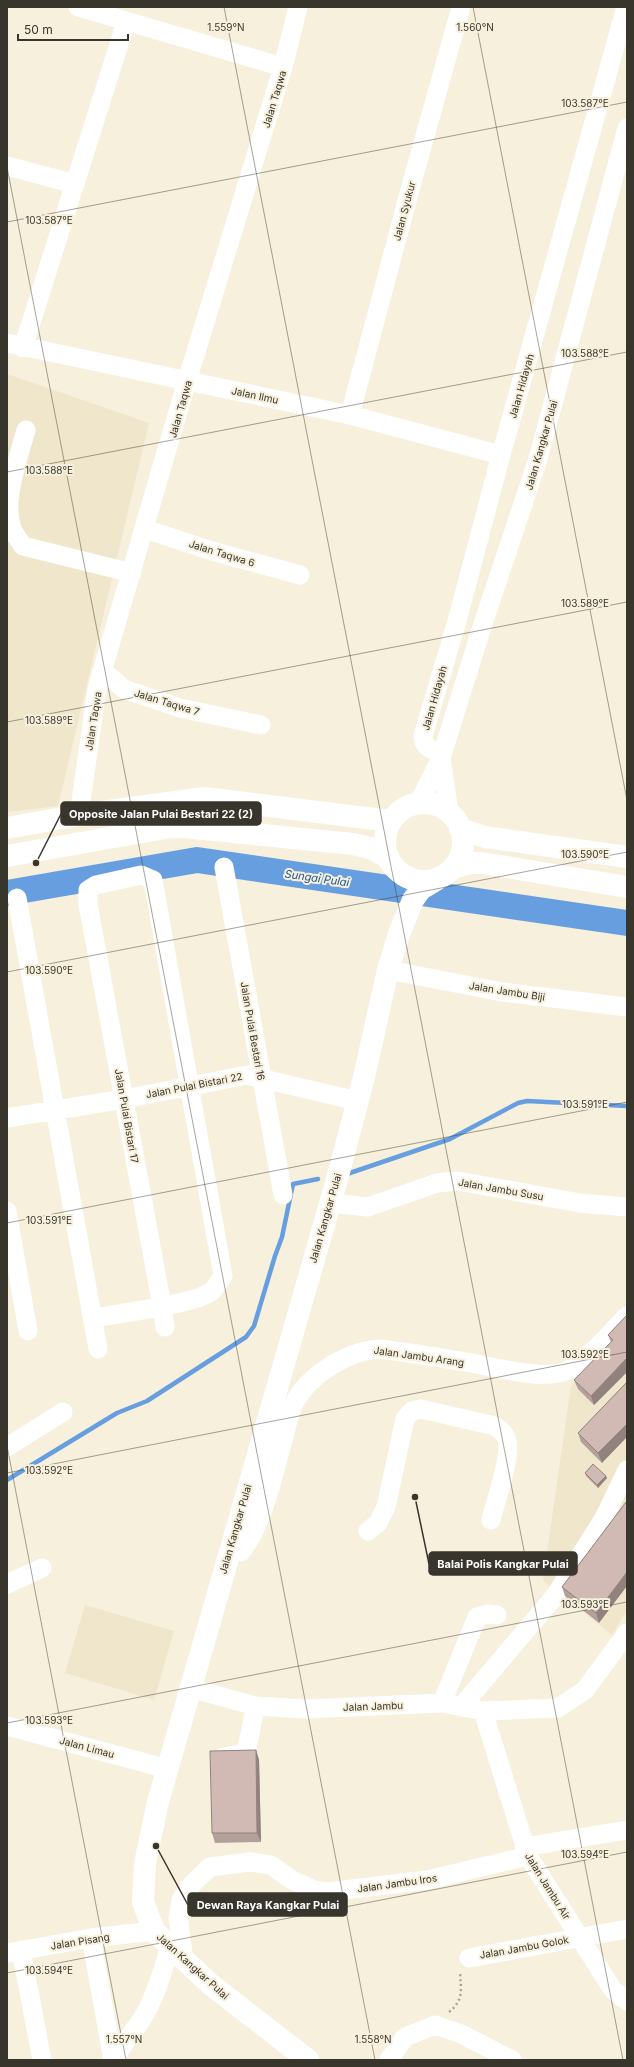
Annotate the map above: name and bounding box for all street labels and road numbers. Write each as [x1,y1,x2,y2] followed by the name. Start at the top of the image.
[260,69,288,129] street label: Jalan Taqwa
[390,180,418,242] street label: Jalan Syukur
[506,352,536,420] street label: Jalan Hidayah
[166,379,194,439] street label: Jalan Taqwa
[230,384,280,406] street label: Jalan Ilmu
[522,399,560,491] street label: Jalan Kangkar Pulai
[188,537,256,569] street label: Jalan Taqwa 6
[419,664,449,732] street label: Jalan Hidayah
[133,686,202,718] street label: Jalan Taqwa 7
[82,691,104,751] street label: Jalan Taqwa
[468,979,546,1003] street label: Jalan Jambu Biji
[238,981,268,1081] street label: Jalan Pulai Bestari 16
[113,1068,141,1165] street label: Jalan Pulai Bistari 17
[145,1070,243,1100] street label: Jalan Pulai Bistari 22
[306,1172,344,1264] street label: Jalan Kangkar Pulai
[457,1176,545,1202] street label: Jalan Jambu Susu
[373,1344,465,1368] street label: Jalan Jambu Arang
[216,1483,254,1575] street label: Jalan Kangkar Pulai
[343,1699,403,1713] street label: Jalan Jambu
[58,1734,116,1760] street label: Jalan Limau
[523,1851,573,1922] street label: Jalan Jambu Air
[356,1871,438,1895] street label: Jalan Jambu Iros
[50,1930,110,1952] street label: Jalan Pisang
[154,1930,232,2002] street label: Jalan Kangkar Pulai
[478,1933,570,1961] street label: Jalan Jambu Golok

